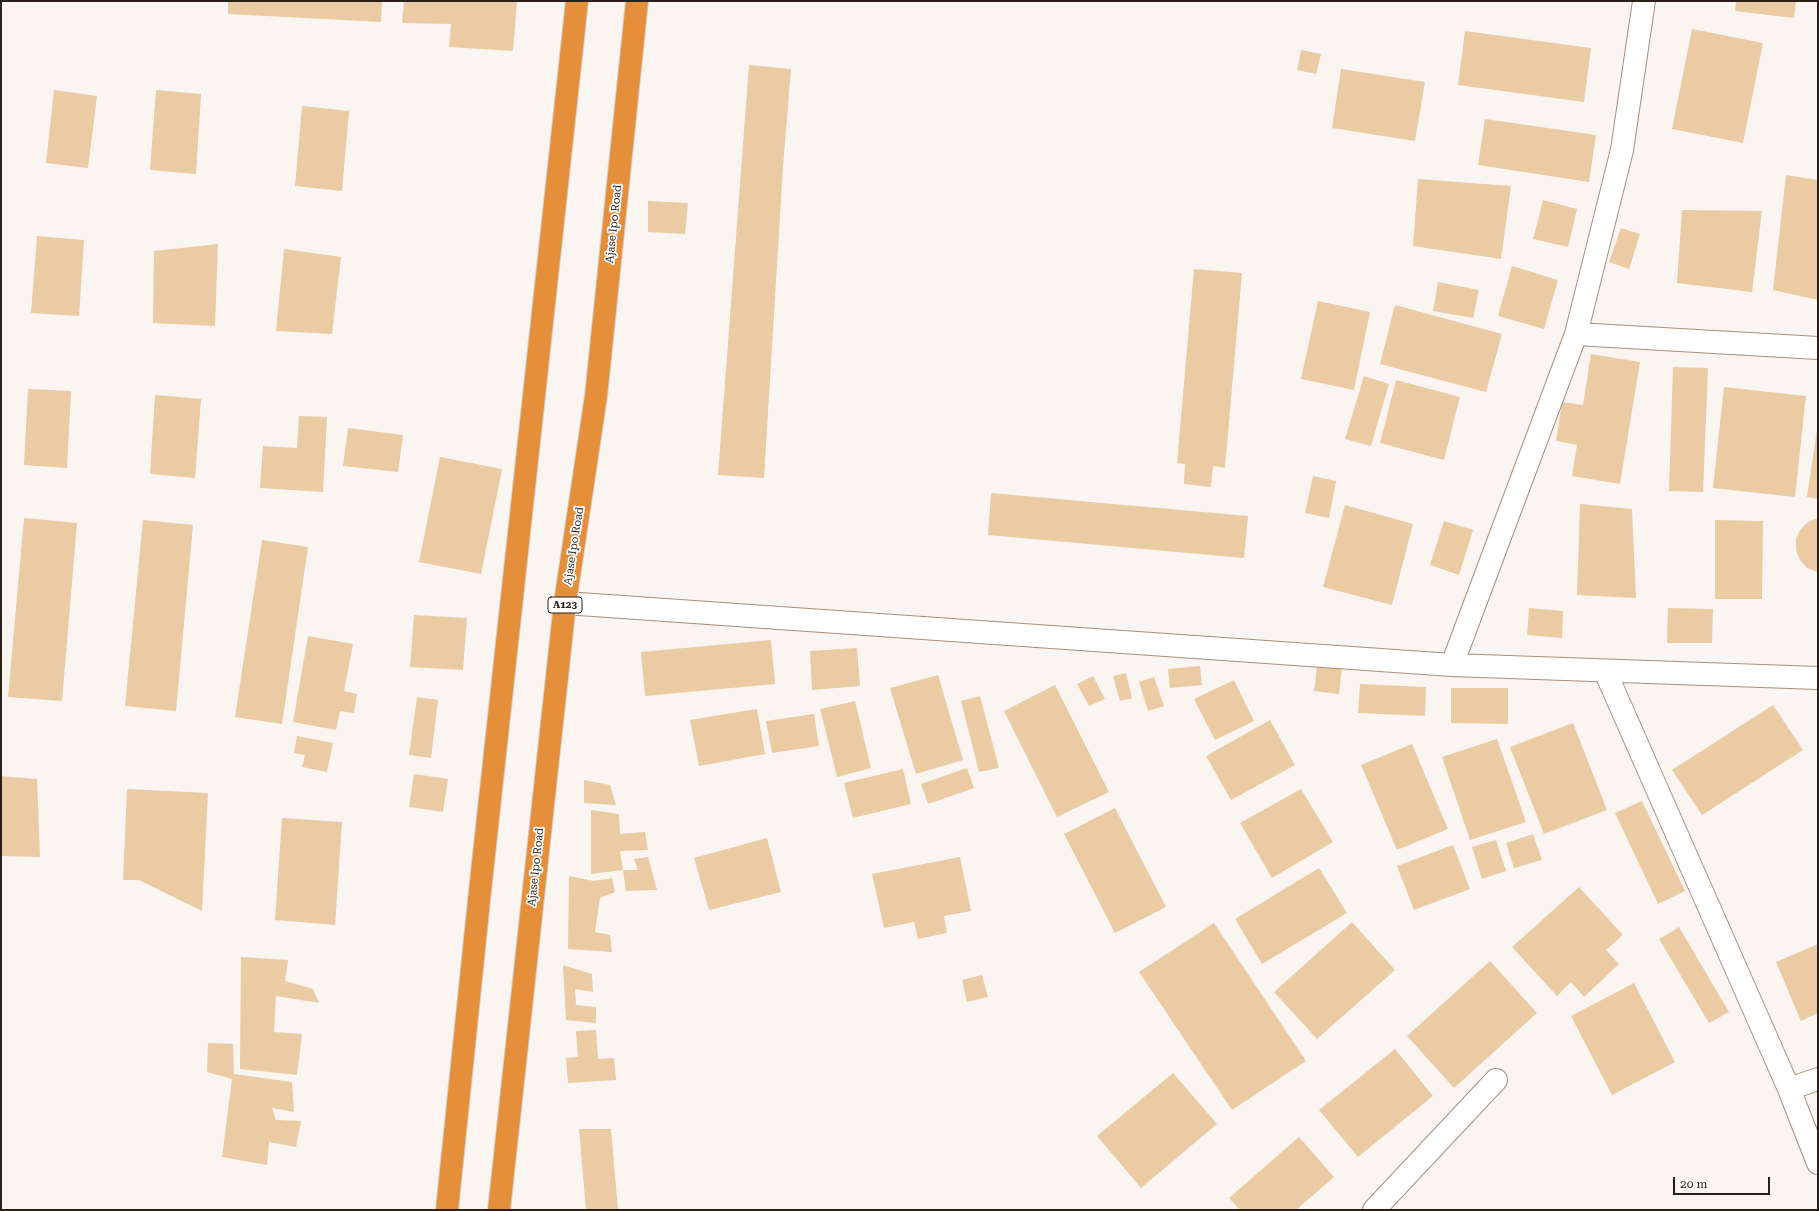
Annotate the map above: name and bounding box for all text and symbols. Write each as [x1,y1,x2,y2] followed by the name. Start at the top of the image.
[603,184,625,264] street label: Ajase Ipo Road
[561,506,587,586] street label: Ajase Ipo Road
[548,597,582,613] road number: A123
[525,827,547,907] street label: Ajase Ipo Road
[1675,1169,1772,1195] scale bar
[1680,1177,1707,1191] text: 20 m

